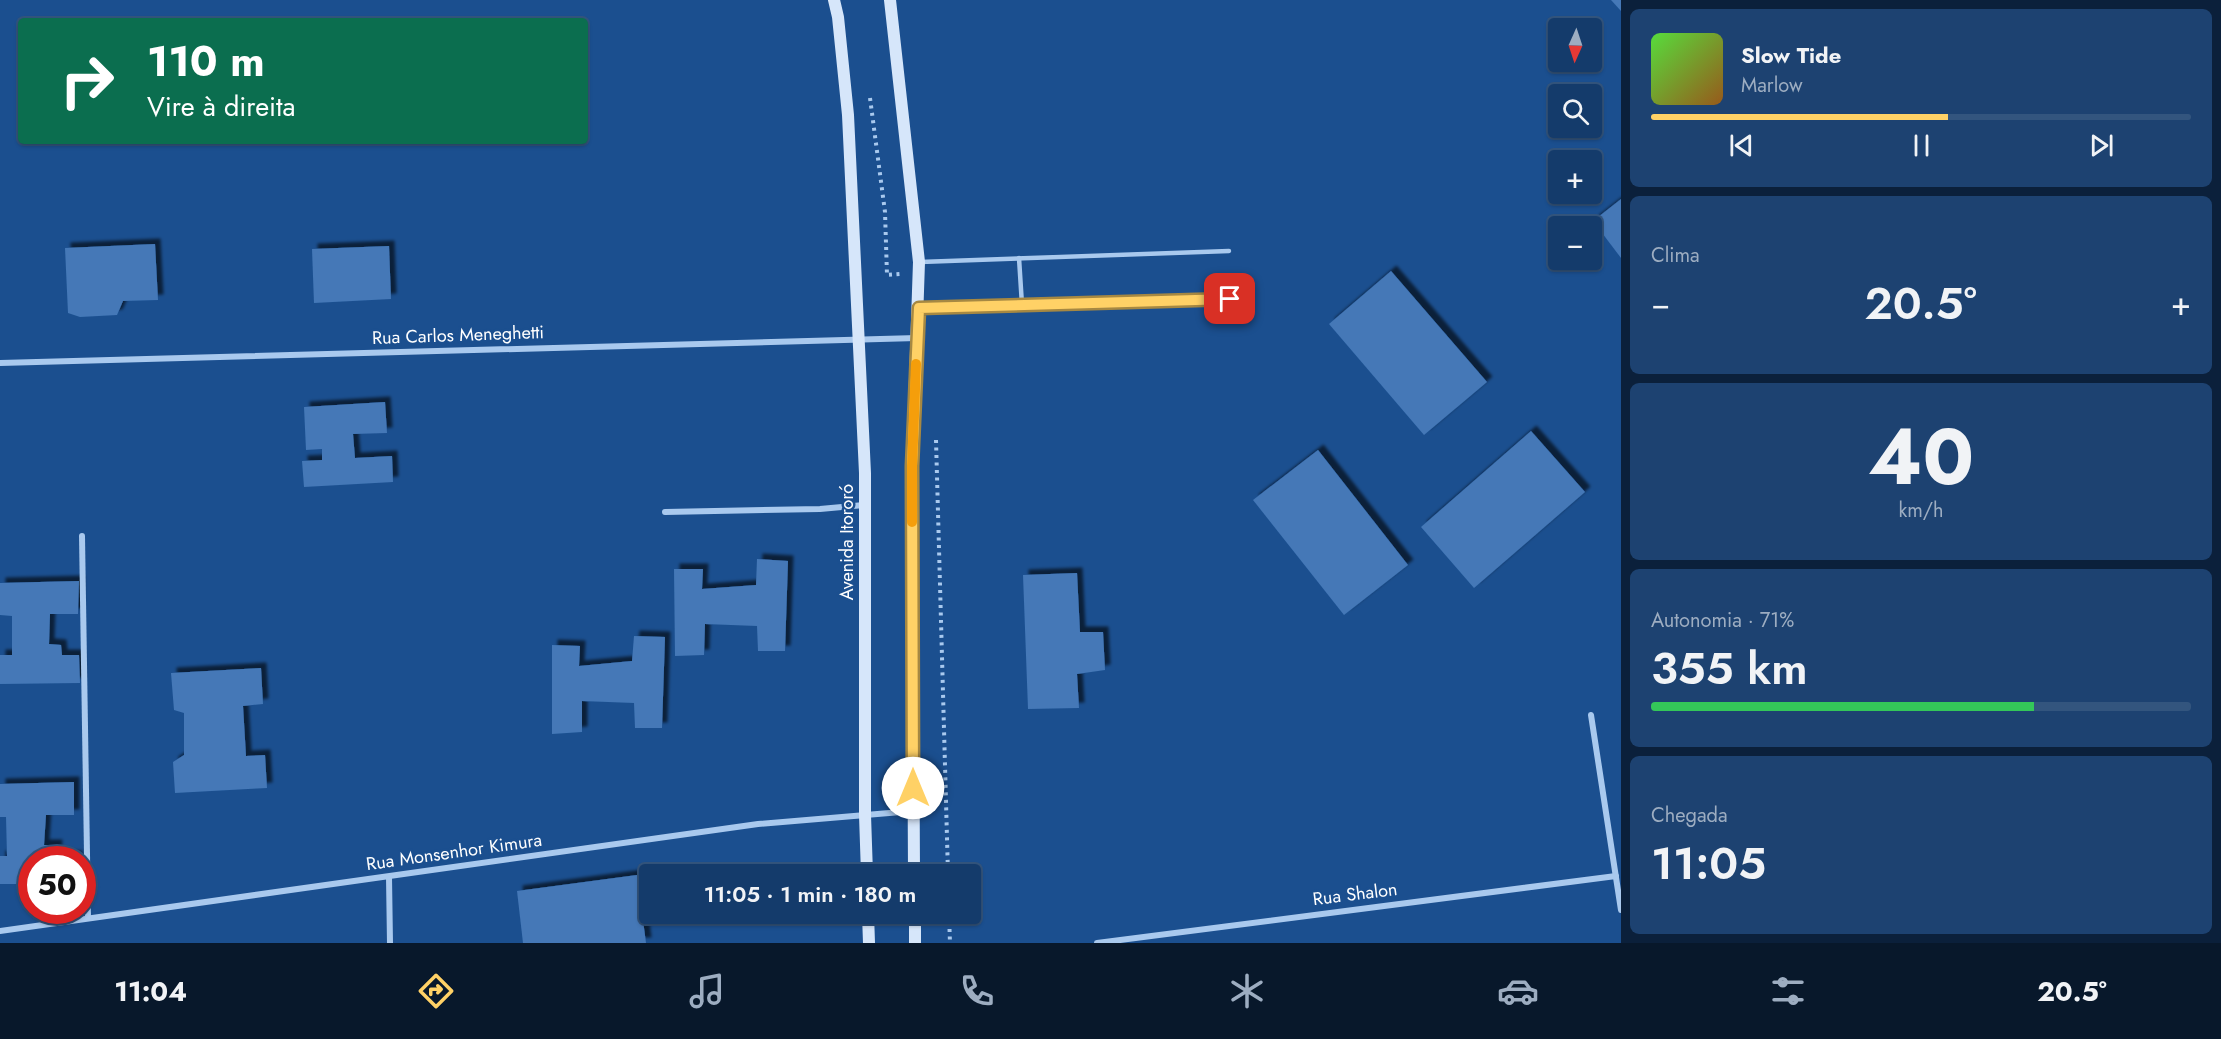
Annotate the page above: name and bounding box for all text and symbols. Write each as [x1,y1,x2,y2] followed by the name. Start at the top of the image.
[1548,18,1602,72] north arrow
[1548,18,1602,270] map controls
[147,31,265,92] text: 110 m
[1741,39,1841,71] text: Slow Tide
[48,42,126,120] icon: right
[1741,71,1803,100] text: Marlow
[1548,84,1602,138] button: search
[147,87,296,126] text: Vire à direita
[1725,129,1758,162] icon: previous
[1905,129,1938,162] icon: pause
[2085,129,2118,162] icon: next
[1548,150,1602,204] button: +
[1548,216,1602,270] button: −
[1651,241,1700,270] text: Clima
[1864,271,1977,336] text: 20.5°
[1204,273,1255,324] pin
[1651,280,1670,327] text: −
[2171,280,2191,327] text: +
[1213,282,1246,315] icon: arrive
[371,319,545,351] street label: Rua Carlos Meneghetti
[1868,401,1974,513] text: 40
[834,484,860,600] street label: Avenida Itororó
[1898,496,1944,525] text: km/h
[1651,606,1794,635] text: Autonomia · 71%
[1651,636,1808,701] text: 355 km
[881,756,945,820] position arrow
[1651,801,1728,830] text: Chegada
[364,827,544,877] street label: Rua Monsenhor Kimura
[1651,831,1766,896] text: 11:05
[18,846,96,924] speed limit sign: 50
[1311,876,1399,912] street label: Rua Shalon
[704,878,916,910] text: 11:05 · 1 min · 180 m
[415,970,457,1012] icon: directions
[686,970,728,1012] icon: music
[956,970,998,1012] icon: phone
[1226,970,1268,1012] icon: climate
[1497,970,1539,1012] icon: car
[1767,970,1809,1012] icon: filters
[114,972,187,1011] text: 11:04
[2037,972,2107,1011] text: 20.5°

